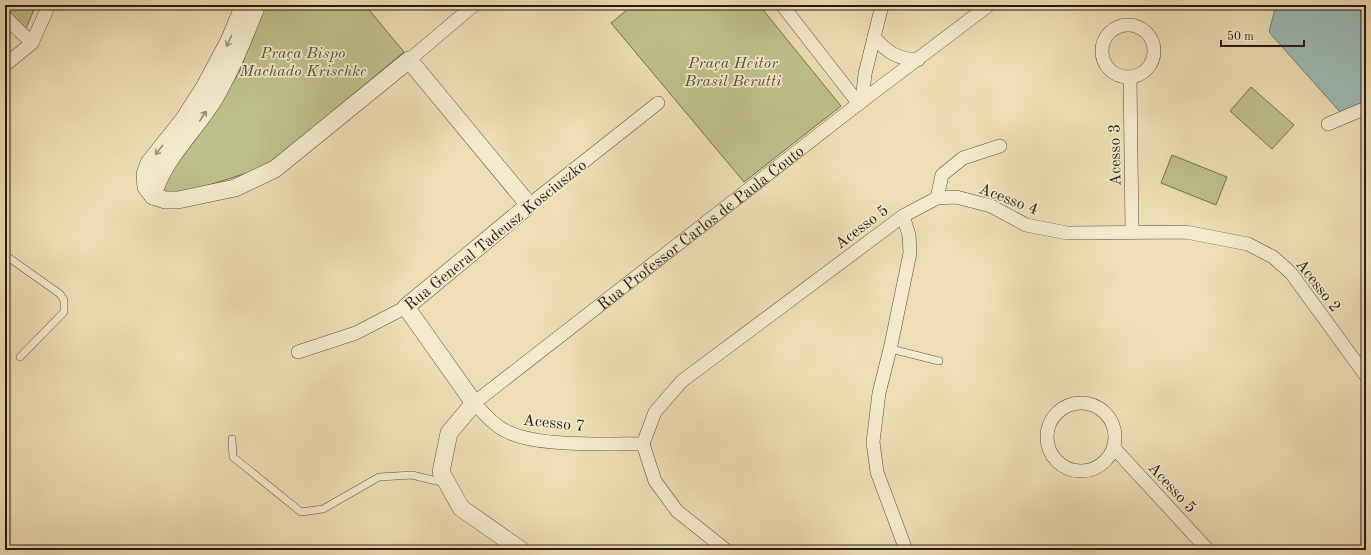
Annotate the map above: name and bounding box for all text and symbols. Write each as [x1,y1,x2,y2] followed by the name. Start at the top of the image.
[1221,22,1304,48] scale bar
[1227,30,1254,43] text: 50 m
[225,34,232,46] one-way arrow
[238,46,367,80] park label: Praça Bispo Machado Krischke
[684,56,782,90] park label: Praça Heitor Brasil Berutti
[199,111,207,122] one-way arrow
[1107,124,1125,186] street label: Acesso 3
[595,143,808,314] street label: Rua Professor Carlos de Paula Couto
[155,145,164,156] one-way arrow
[402,157,590,314] street label: Rua General Tadeusz Kosciuszko
[976,181,1040,218] street label: Acesso 4
[833,203,892,253] street label: Acesso 5
[1292,257,1343,316] street label: Acesso 2
[522,413,586,435] street label: Acesso 7
[1144,460,1199,517] street label: Acesso 5

